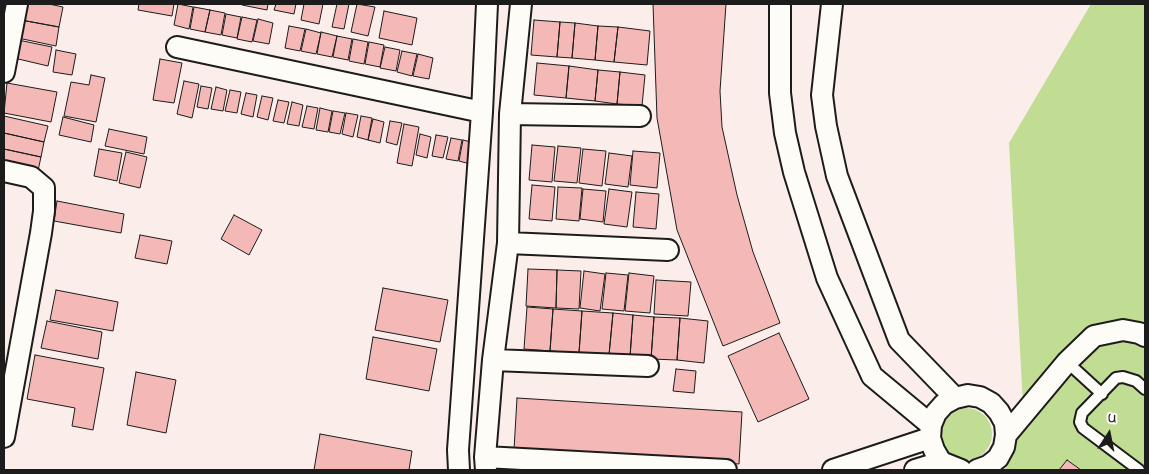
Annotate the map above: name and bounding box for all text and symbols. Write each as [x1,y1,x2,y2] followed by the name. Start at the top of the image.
[1106,408,1118,430] text: U
[1084,409,1134,459] north arrow

